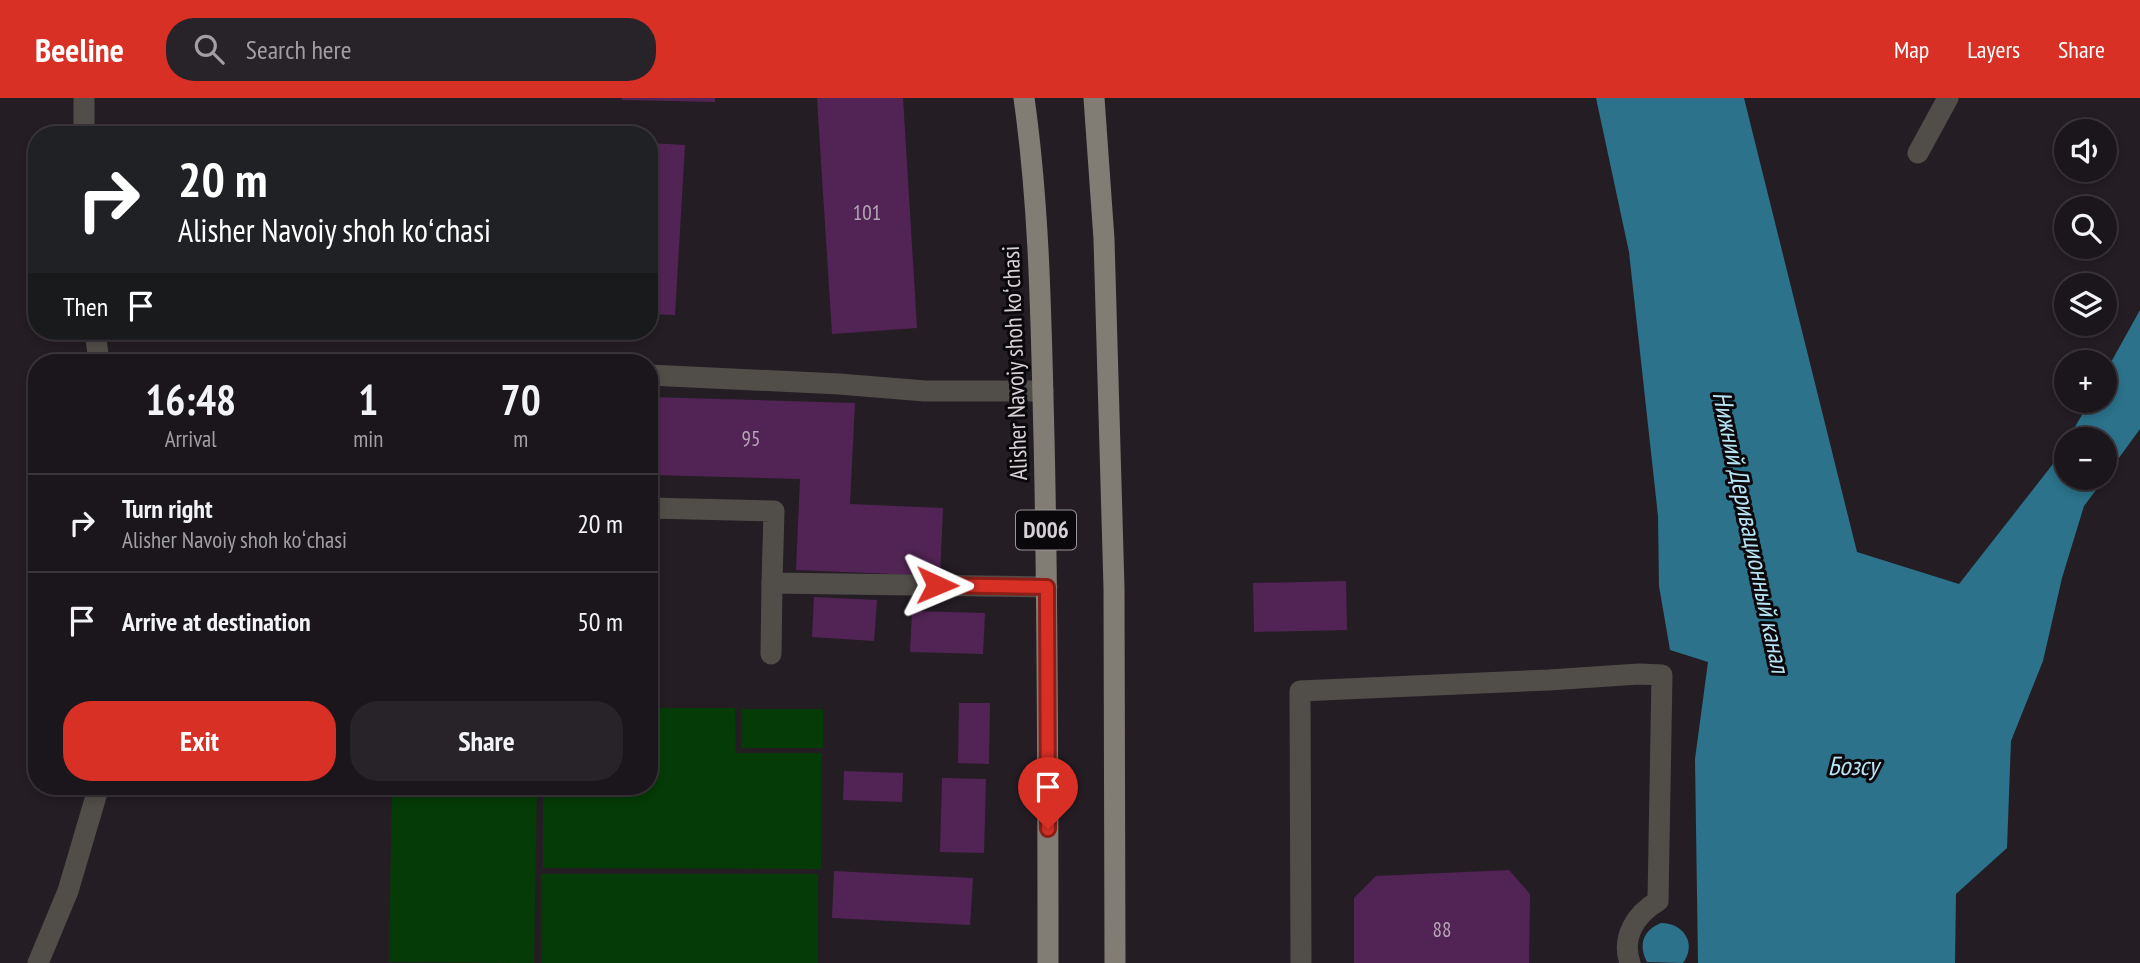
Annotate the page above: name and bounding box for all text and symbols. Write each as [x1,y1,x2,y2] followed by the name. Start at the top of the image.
[166,18,656,81] search box
[35,28,124,71] text: Beeline
[190,30,228,68] icon: search
[246,33,351,66] text: Search here
[1894,34,1929,65] text: Map
[1967,34,2020,65] text: Layers
[2058,34,2105,65] text: Share
[2054,119,2117,490] map controls
[2054,119,2117,182] button: sound
[178,147,267,211] text: 20 m
[63,154,154,245] icon: right
[2054,196,2117,259] button: search
[853,199,881,226] house number: 101
[178,209,491,251] text: Alisher Navoiy shoh koʻchasi
[995,245,1034,481] street label: Alisher Navoiy shoh koʻchasi
[2054,273,2117,336] button: layers
[122,287,160,325] icon: arrive
[63,290,108,323] text: Then
[2054,350,2117,413] button: +
[145,372,236,427] text: 16:48
[358,372,378,427] text: 1
[501,372,541,427] text: 70
[1706,388,1798,678] water label: Нижний Деривационный канал
[165,424,217,453] text: Arrival
[353,424,383,453] text: min
[513,424,528,453] text: m
[742,425,760,452] house number: 95
[2054,427,2117,490] button: −
[122,492,213,525] text: Turn right
[63,504,101,542] icon: right
[577,507,623,540] text: 20 m
[1016,510,1076,550] road number: D006
[122,525,347,554] text: Alisher Navoiy shoh koʻchasi
[900,548,974,622] position arrow
[63,602,101,640] icon: arrive
[122,605,311,638] text: Arrive at destination
[577,605,623,638] text: 50 m
[63,701,336,781] button: Exit
[350,701,623,781] button: Share
[1828,749,1882,782] water label: Бозсу
[1018,757,1078,829] pin
[1029,768,1067,806] icon: arrive
[1433,916,1451,943] house number: 88

